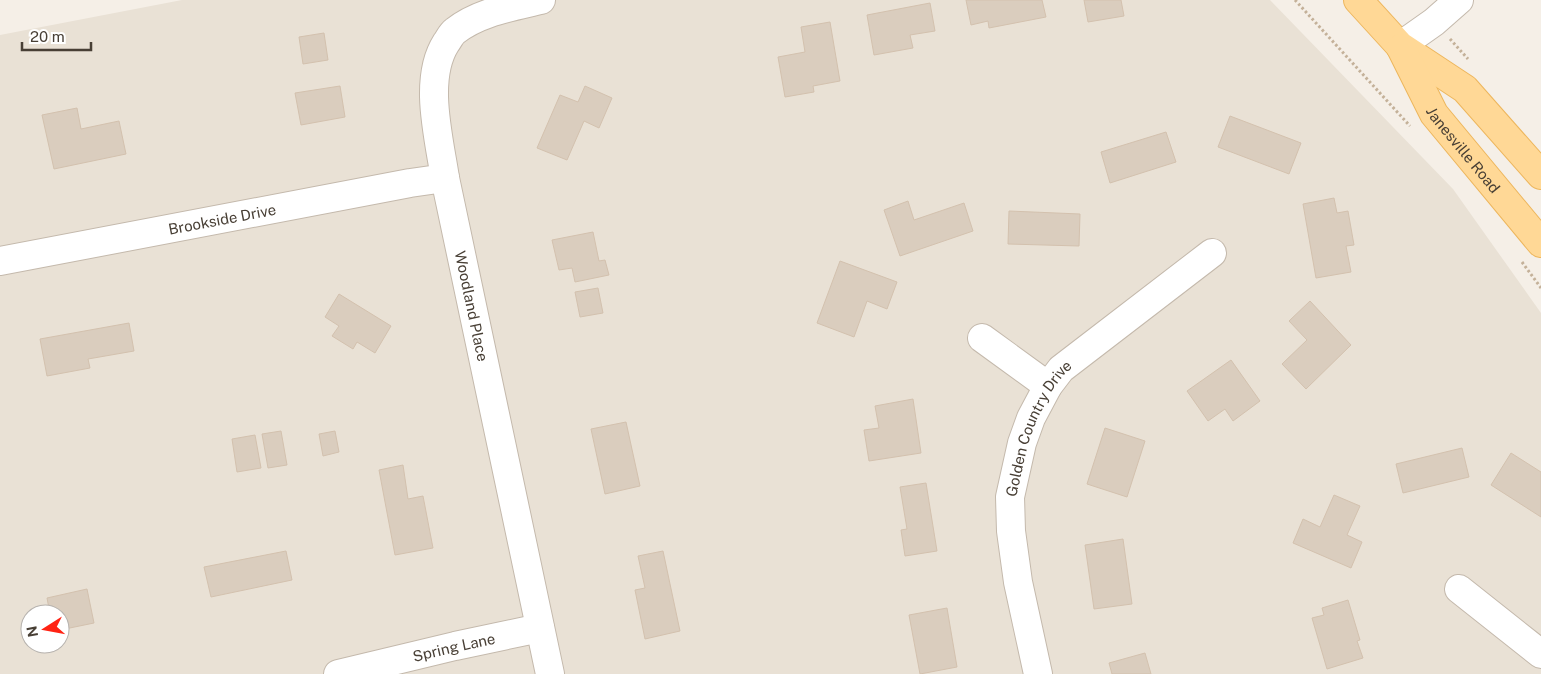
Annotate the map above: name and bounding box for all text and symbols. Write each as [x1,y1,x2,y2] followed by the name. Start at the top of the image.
[22,20,91,52] scale bar
[30,28,65,45] text: 20 m
[1423,104,1504,196] street label: Janesville Road
[167,200,277,237] street label: Brookside Drive
[452,249,492,363] street label: Woodland Place
[1002,356,1074,498] street label: Golden Country Drive
[20,604,70,654] north arrow
[23,625,41,638] text: N
[411,629,497,664] street label: Spring Lane

